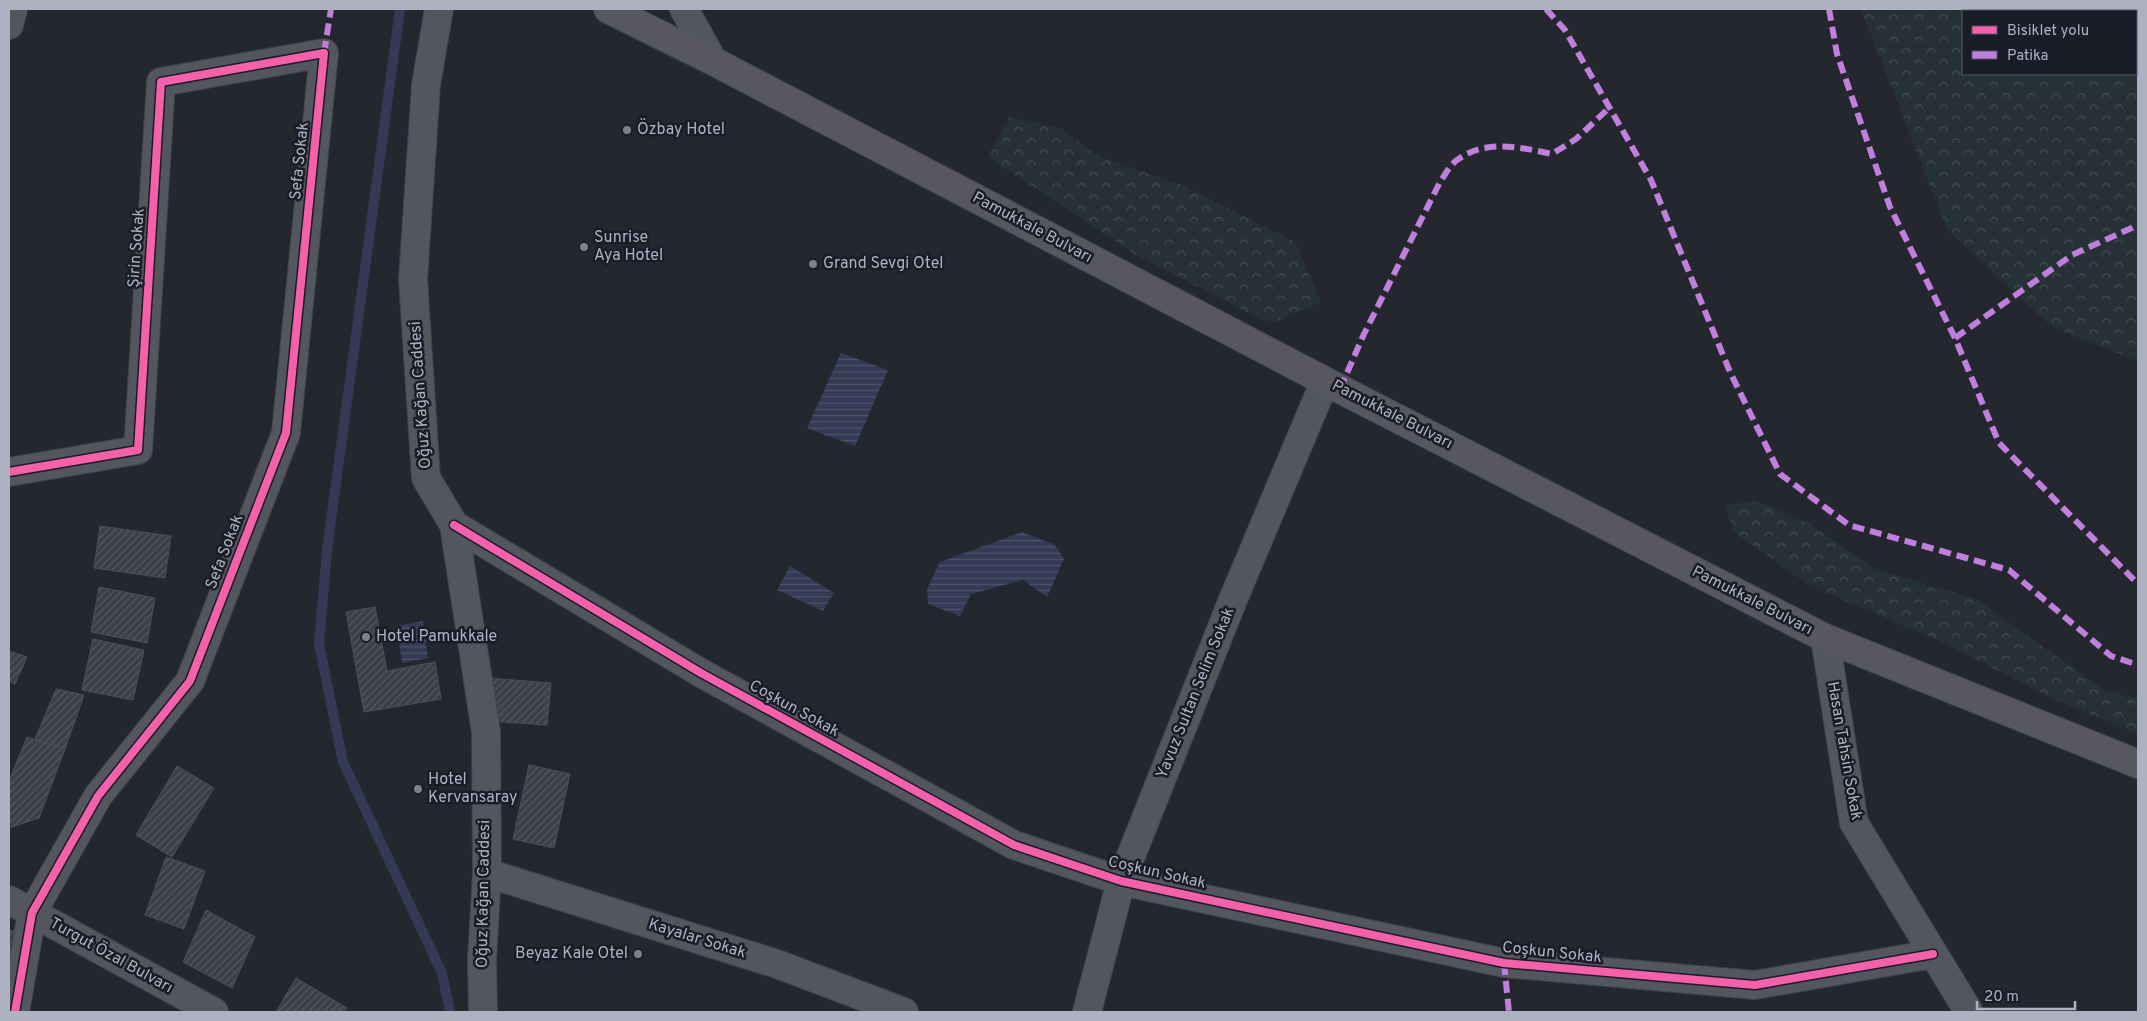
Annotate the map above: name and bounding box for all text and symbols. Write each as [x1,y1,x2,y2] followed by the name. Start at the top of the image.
[1962,10,2137,75] legend
[2007,22,2089,41] text: Bisiklet yolu
[2007,47,2048,66] text: Patika
[637,118,725,140] place label: Özbay Hotel
[286,121,314,201] street label: Sefa Sokak
[621,124,633,136] marker: Özbay Hotel
[969,188,1095,268] street label: Pamukkale Bulvarı
[124,207,150,289] street label: Şirin Sokak
[594,228,663,266] place label: Sunrise Aya Hotel
[578,241,590,253] marker: Sunrise Aya Hotel
[823,254,943,274] place label: Grand Sevgi Otel
[807,258,819,270] marker: Grand Sevgi Otel
[406,320,436,470] street label: Oğuz Kağan Caddesi
[1328,376,1456,454] street label: Pamukkale Bulvarı
[202,512,248,592] street label: Sefa Sokak
[1688,562,1816,640] street label: Pamukkale Bulvarı
[1152,604,1240,782] street label: Yavuz Sultan Selim Sokak
[376,627,497,647] place label: Hotel Pamukkale
[360,631,372,643] marker: Hotel Pamukkale
[745,676,843,742] street label: Coşkun Sokak
[1822,680,1866,822] street label: Hasan Tahsin Sokak
[428,770,518,808] place label: Hotel Kervansaray
[412,783,424,795] marker: Hotel Kervansaray
[473,820,495,968] street label: Oğuz Kağan Caddesi
[1106,852,1208,894] street label: Coşkun Sokak
[46,912,177,998] street label: Turgut Özal Bulvarı
[646,915,748,963] street label: Kayalar Sokak
[1501,938,1603,968] street label: Coşkun Sokak
[515,944,628,964] place label: Beyaz Kale Otel
[632,948,644,960] marker: Beyaz Kale Otel
[1977,978,2074,1010] scale bar
[1984,988,2019,1007] text: 20 m

